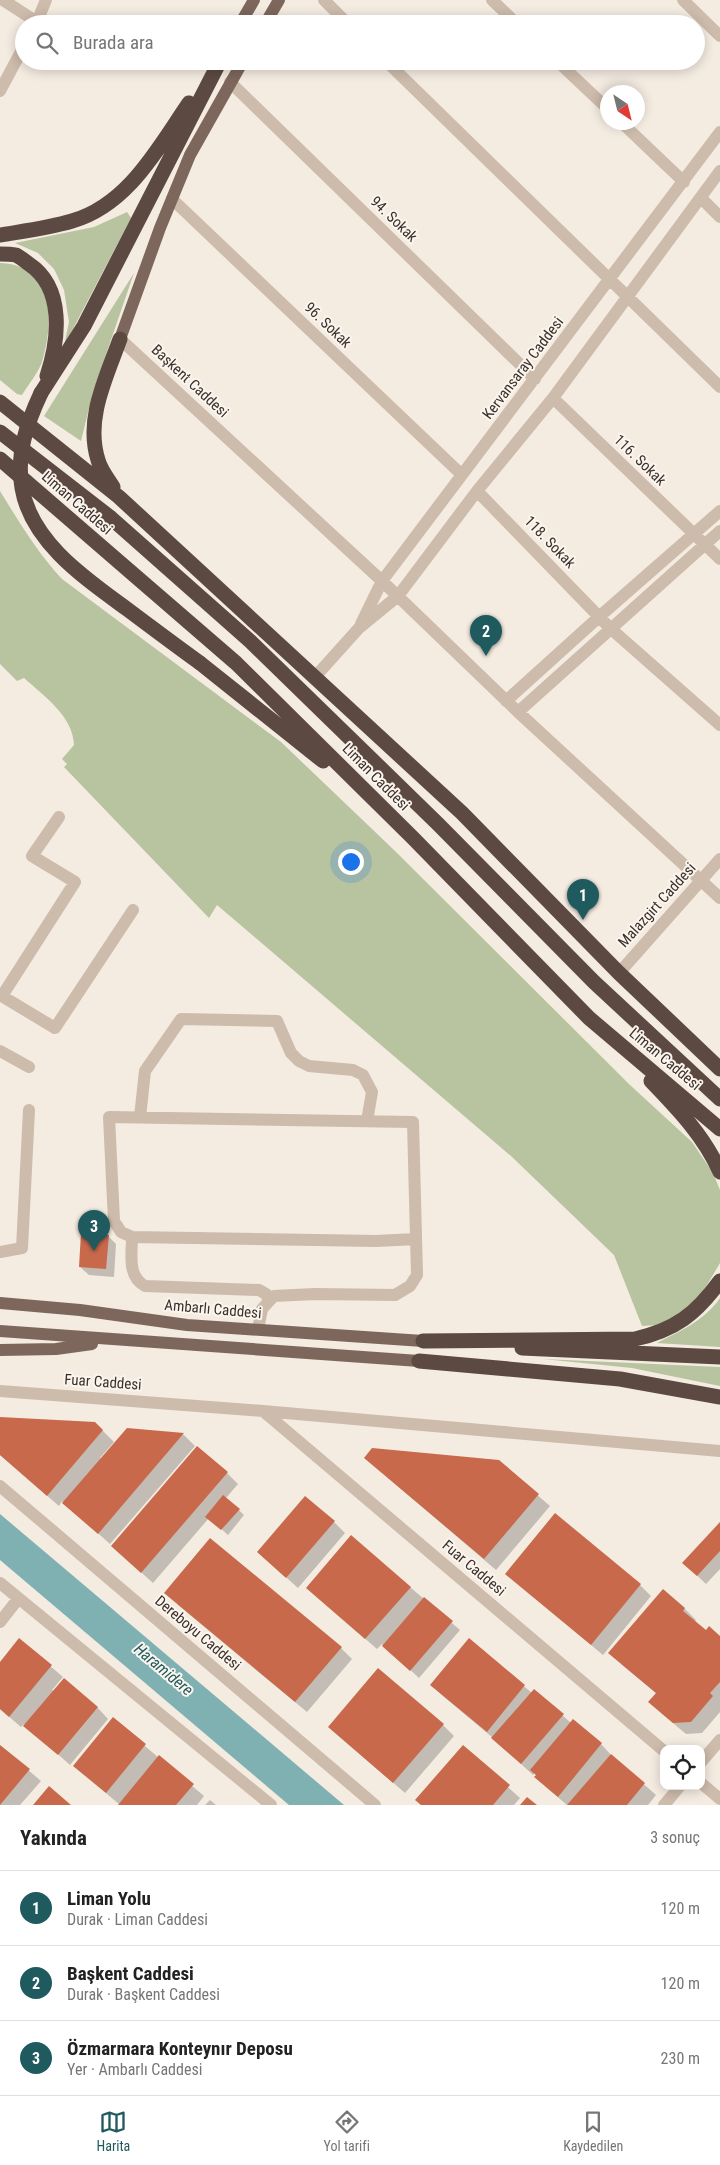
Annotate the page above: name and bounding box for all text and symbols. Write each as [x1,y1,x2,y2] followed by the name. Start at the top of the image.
[15,15,705,70] search box
[33,29,61,57] icon: search
[73,31,154,54] text: Burada ara
[600,85,645,130] north arrow
[367,192,421,246] street label: 94. Sokak
[301,298,355,352] street label: 96. Sokak
[479,313,567,423] street label: Kervansaray Caddesi
[148,341,232,421] street label: Başkent Caddesi
[610,431,670,489] street label: 116. Sokak
[38,467,116,539] street label: Liman Caddesi
[521,512,579,572] street label: 118. Sokak
[470,615,502,656] pin: 2
[339,740,413,814] street label: Liman Caddesi
[338,849,364,875] your location
[614,859,700,951] street label: Malazgirt Caddesi
[567,879,599,920] pin: 1
[626,1024,704,1094] street label: Liman Caddesi
[78,1210,110,1251] pin: 3
[164,1296,262,1322] street label: Ambarlı Caddesi
[64,1370,142,1394] street label: Fuar Caddesi
[439,1536,509,1600] street label: Fuar Caddesi
[151,1592,245,1674] street label: Dereboyu Caddesi
[130,1639,197,1699] water label: Haramidere
[660,1745,705,1790] map controls
[660,1745,705,1790] button: locate
[20,1826,87,1850] text: Yakında
[650,1828,700,1847] text: 3 sonuç
[67,1887,151,1910] text: Liman Yolu
[32,1899,40,1918] text: 1
[661,1899,700,1918] text: 120 m
[67,1910,208,1929] text: Durak · Liman Caddesi
[67,1962,194,1985] text: Başkent Caddesi
[32,1974,40,1993] text: 2
[661,1974,700,1993] text: 120 m
[67,1985,220,2004] text: Durak · Başkent Caddesi
[67,2037,293,2060] text: Özmarmara Konteynır Deposu
[32,2049,40,2068] text: 3
[661,2049,700,2068] text: 230 m
[67,2060,202,2079] text: Yer · Ambarlı Caddesi
[97,2108,130,2154] tab: Harita
[324,2108,370,2154] tab: Yol tarifi
[563,2108,623,2154] tab: Kaydedilen

